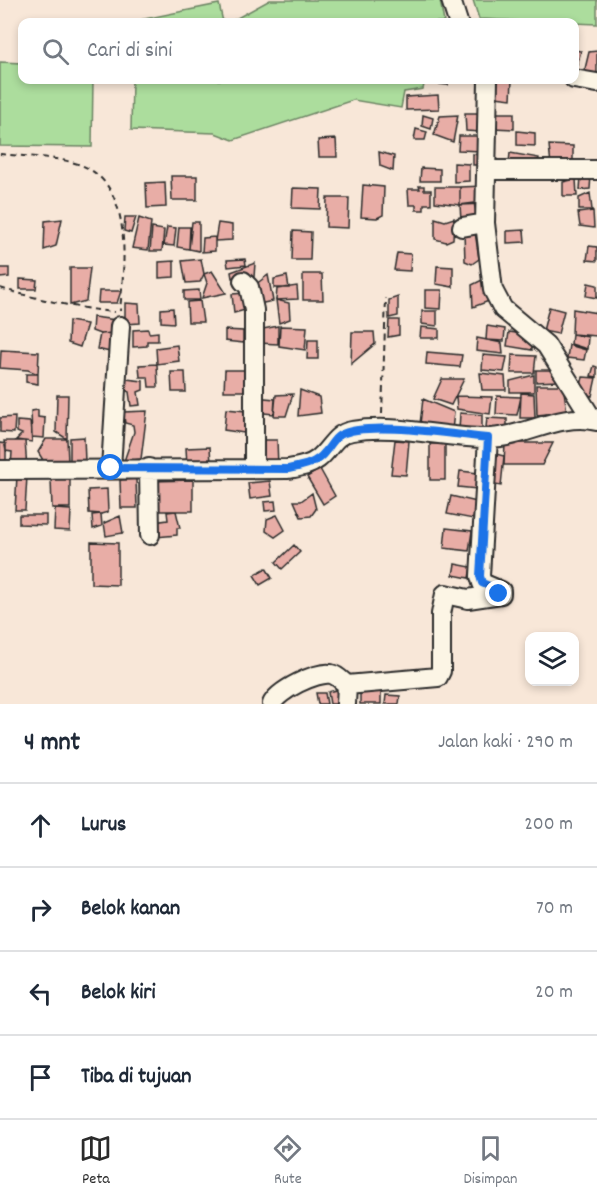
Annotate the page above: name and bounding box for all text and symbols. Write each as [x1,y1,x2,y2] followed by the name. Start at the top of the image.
[18,18,579,84] search box
[39,35,72,68] icon: search
[87,36,172,67] text: Cari di sini
[97,454,123,480] route start
[485,580,511,606] route end
[525,632,579,686] map controls
[525,632,579,686] button: layers
[24,725,80,762] text: 4 mnt
[438,729,573,757] text: Jalan kaki · 290 m
[24,809,57,842] icon: ahead
[81,810,126,841] text: Lurus
[524,811,573,839] text: 200 m
[24,893,57,926] icon: right
[81,894,180,925] text: Belok kanan
[536,895,573,923] text: 70 m
[24,977,57,1010] icon: left
[81,978,155,1009] text: Belok kiri
[535,979,573,1007] text: 20 m
[24,1061,57,1094] icon: arrive
[81,1062,191,1093] text: Tiba di tujuan
[79,1132,112,1191] tab: Peta
[271,1132,304,1191] tab: Rute
[463,1132,518,1191] tab: Disimpan

